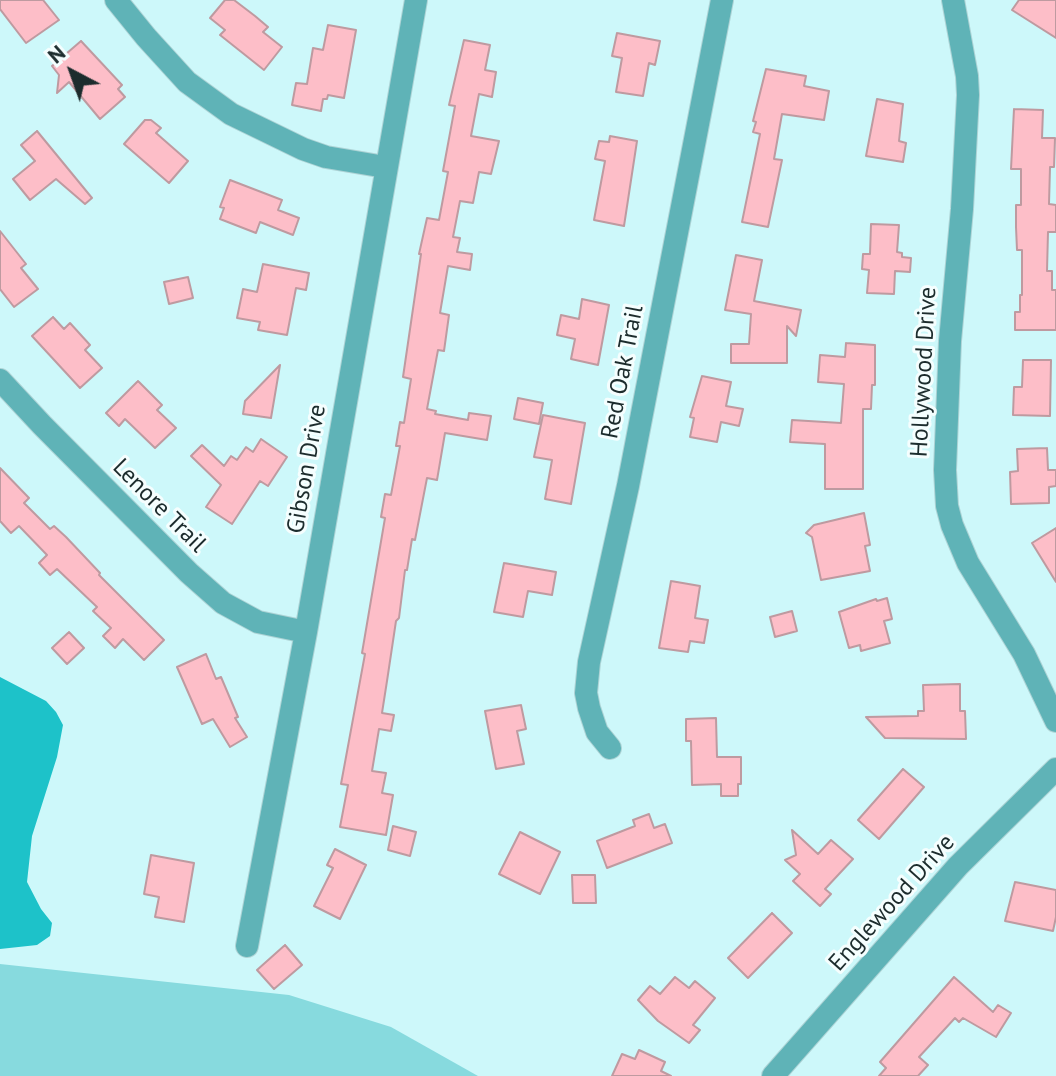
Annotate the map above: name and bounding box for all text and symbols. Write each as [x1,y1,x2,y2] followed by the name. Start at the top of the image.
[32,32,112,112] north arrow
[42,39,71,69] text: N
[905,286,943,458] street label: Hollywood Drive
[596,303,650,441] street label: Red Oak Trail
[281,402,333,536] street label: Gibson Drive
[106,453,212,559] street label: Lenore Trail
[823,829,961,977] street label: Englewood Drive

